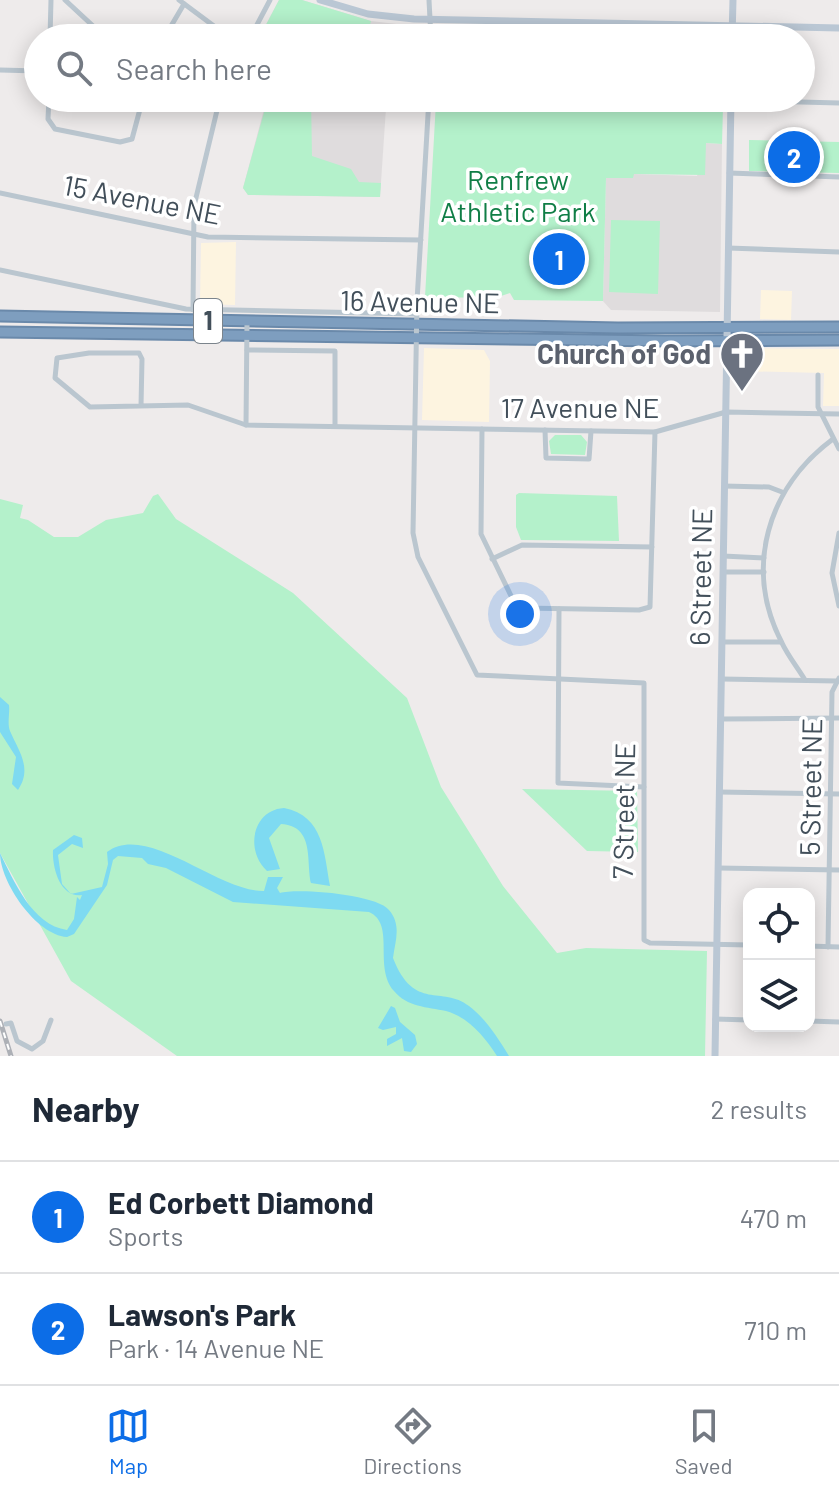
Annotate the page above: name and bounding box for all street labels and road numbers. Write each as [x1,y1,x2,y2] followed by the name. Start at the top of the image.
[60,167,224,231] street label: 15 Avenue NE
[340,283,500,319] street label: 16 Avenue NE
[194,299,222,343] road number: 1
[501,390,659,424] street label: 17 Avenue NE
[682,508,718,646] street label: 6 Street NE
[792,718,828,856] street label: 5 Street NE
[605,743,641,879] street label: 7 Street NE

